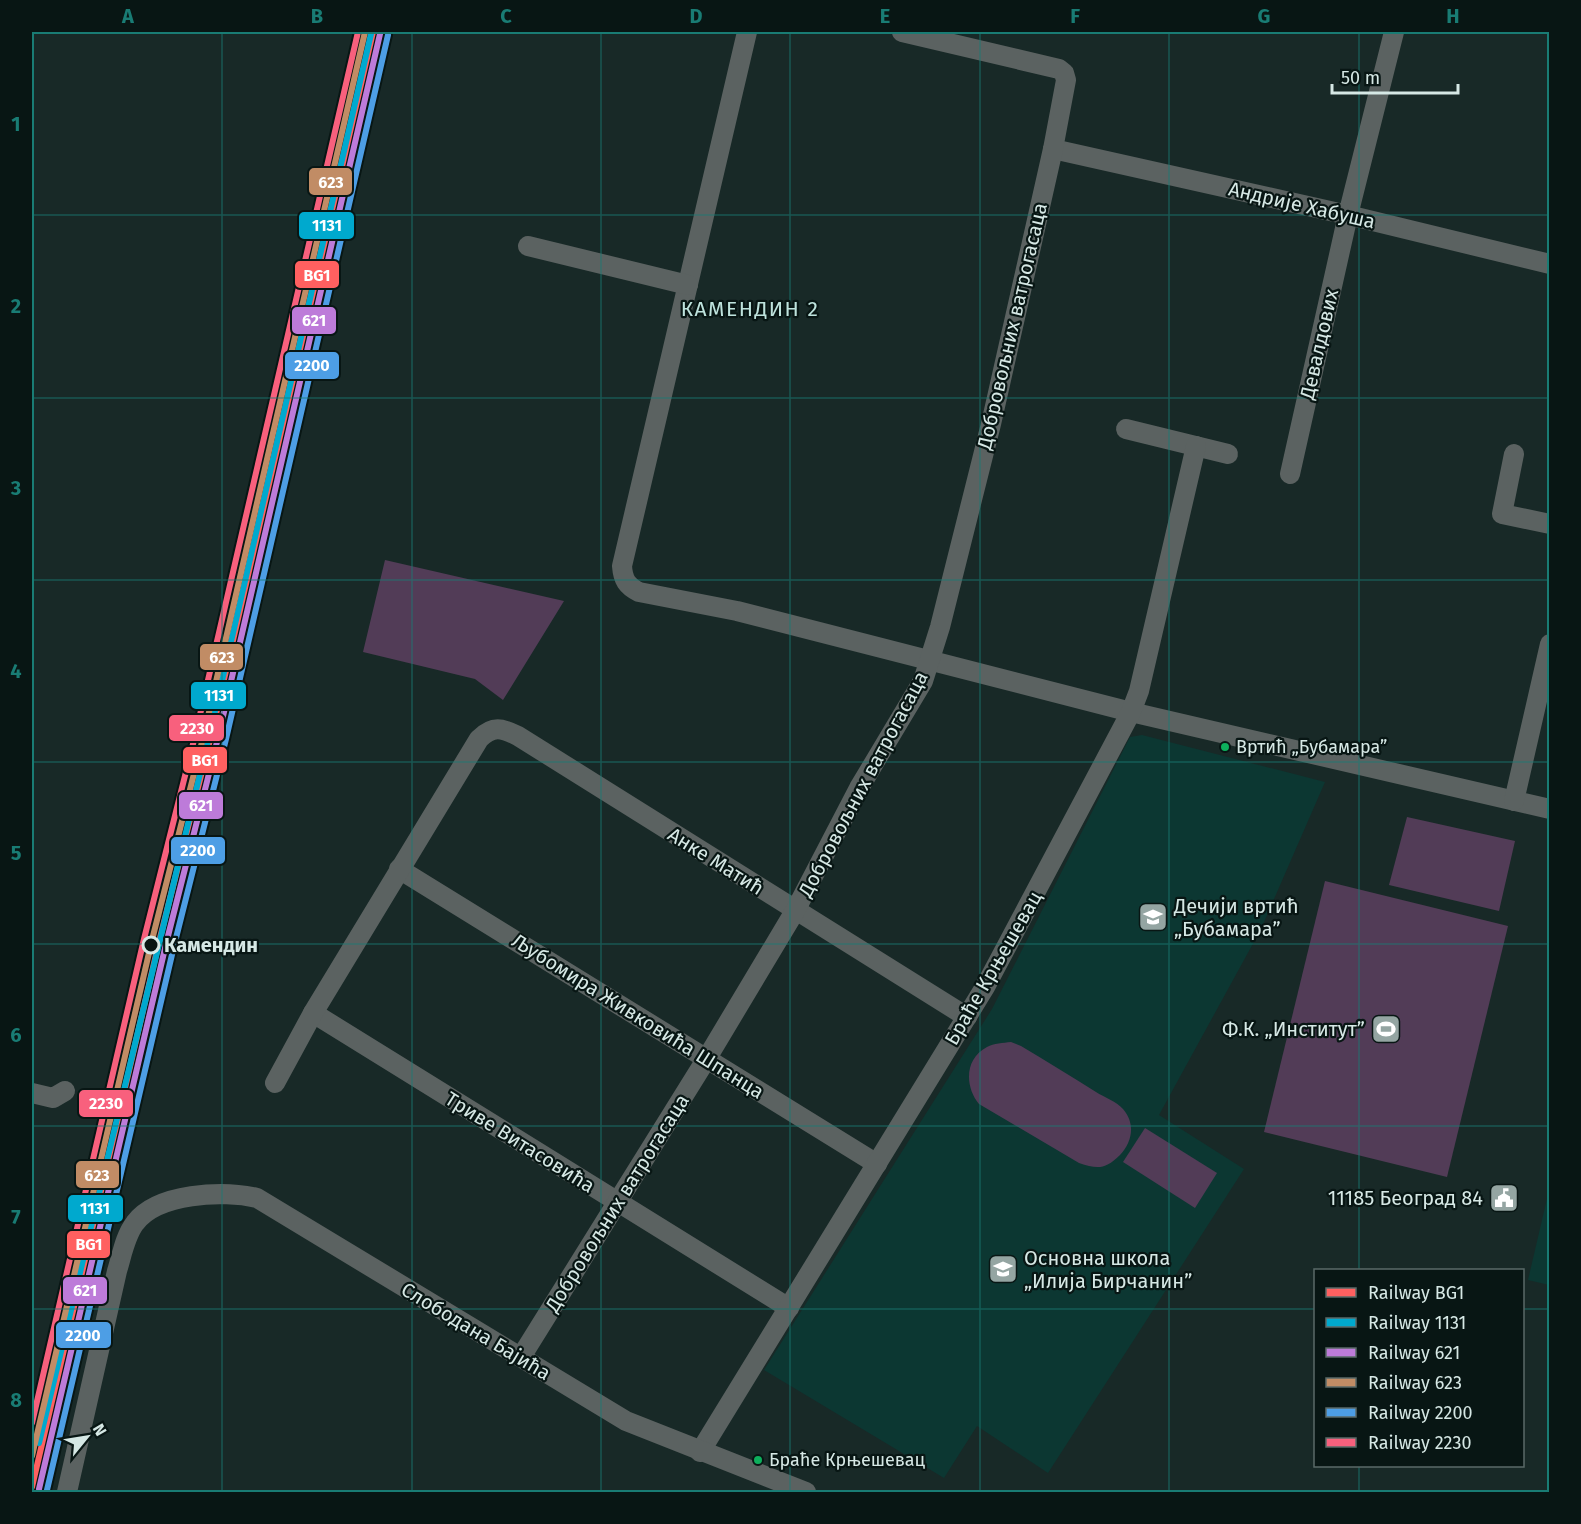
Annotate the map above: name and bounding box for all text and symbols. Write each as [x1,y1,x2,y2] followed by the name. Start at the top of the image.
[121,4,135,28] text: A
[311,4,323,28] text: B
[500,4,512,28] text: C
[689,4,703,28] text: D
[880,4,890,28] text: E
[1070,4,1080,28] text: F
[1258,4,1270,28] text: G
[1446,4,1460,28] text: H
[1332,57,1458,95] scale bar
[1341,67,1380,89] text: 50 m
[11,112,21,136] text: 1
[308,167,353,196] line badge: 623
[318,173,344,192] text: 623
[1226,176,1378,234] street label: Андрије Хабуша
[972,200,1052,453] street label: Добровољних ватрогасаца
[298,211,355,240] line badge: 1131
[312,216,342,235] text: 1131
[294,260,340,289] line badge: BG1
[303,266,331,285] text: BG1
[1294,286,1343,402] street label: Девалдових
[11,294,21,318] text: 2
[681,296,819,322] district label: КАМЕНДИН 2
[291,306,337,335] line badge: 621
[302,311,326,330] text: 621
[284,351,340,380] line badge: 2200
[294,356,330,375] text: 2200
[10,476,21,500] text: 3
[199,643,244,671] line badge: 623
[209,648,235,667] text: 623
[10,659,22,683] text: 4
[793,667,933,902] street label: Добровољних ватрогасаца
[190,681,247,710] line badge: 1131
[204,686,234,705] text: 1131
[168,714,225,742] line badge: 2230
[180,719,214,738] text: 2230
[1236,736,1387,758] place label: Вртић „Бубамара”
[1219,741,1231,753] marker: Вртић „Бубамара”
[182,746,228,774] line badge: BG1
[191,751,219,770] text: BG1
[178,791,224,820] line badge: 621
[189,796,213,815] text: 621
[664,822,768,900] street label: Анке Матић
[170,836,226,865] line badge: 2200
[11,841,22,865] text: 5
[180,841,216,860] text: 2200
[939,887,1047,1049] street label: Браће Крњешевац
[1173,894,1299,941] place label: Дечији вртић „Бубамара”
[1137,901,1169,933] school or university icon: Дечији вртић „Бубамара”
[508,928,768,1104] street label: Љубомира Живковића Шпанца
[164,933,258,957] place label: Камендин
[142,936,160,954] marker: Камендин
[1370,1013,1402,1045] sports icon: Ф.К. „Институт”
[1222,1017,1365,1041] place label: Ф.К. „Институт”
[10,1023,22,1047] text: 6
[441,1086,599,1198] street label: Триве Витасовића
[78,1089,134,1118] line badge: 2230
[539,1090,694,1317] street label: Добровољних ватрогасаца
[89,1094,123,1113] text: 2230
[75,1160,120,1189] line badge: 623
[84,1166,110,1185] text: 623
[1488,1182,1520,1214] public building icon: 11185 Београд 84
[1328,1186,1483,1210] place label: 11185 Београд 84
[67,1194,124,1223] line badge: 1131
[80,1199,110,1218] text: 1131
[11,1205,21,1229] text: 7
[66,1230,111,1259] line badge: BG1
[75,1235,103,1254] text: BG1
[1024,1246,1192,1293] place label: Основна школа „Илија Бирчанин”
[987,1253,1019,1285] school or university icon: Основна школа „Илија Бирчанин”
[1314,1269,1524,1467] legend
[62,1276,108,1305] line badge: 621
[397,1277,555,1385] street label: Слободана Бајића
[73,1281,97,1300] text: 621
[1368,1282,1464,1304] text: Railway BG1
[1368,1312,1466,1334] text: Railway 1131
[55,1321,112,1349] line badge: 2200
[65,1326,101,1345] text: 2200
[1368,1342,1460,1364] text: Railway 621
[1368,1372,1462,1394] text: Railway 623
[10,1388,22,1412] text: 8
[1368,1402,1473,1424] text: Railway 2200
[57,1407,117,1467] north arrow
[89,1420,110,1439] text: N
[1368,1432,1471,1454] text: Railway 2230
[769,1449,926,1471] place label: Браће Крњешевац
[752,1454,764,1466] marker: Браће Крњешевац

